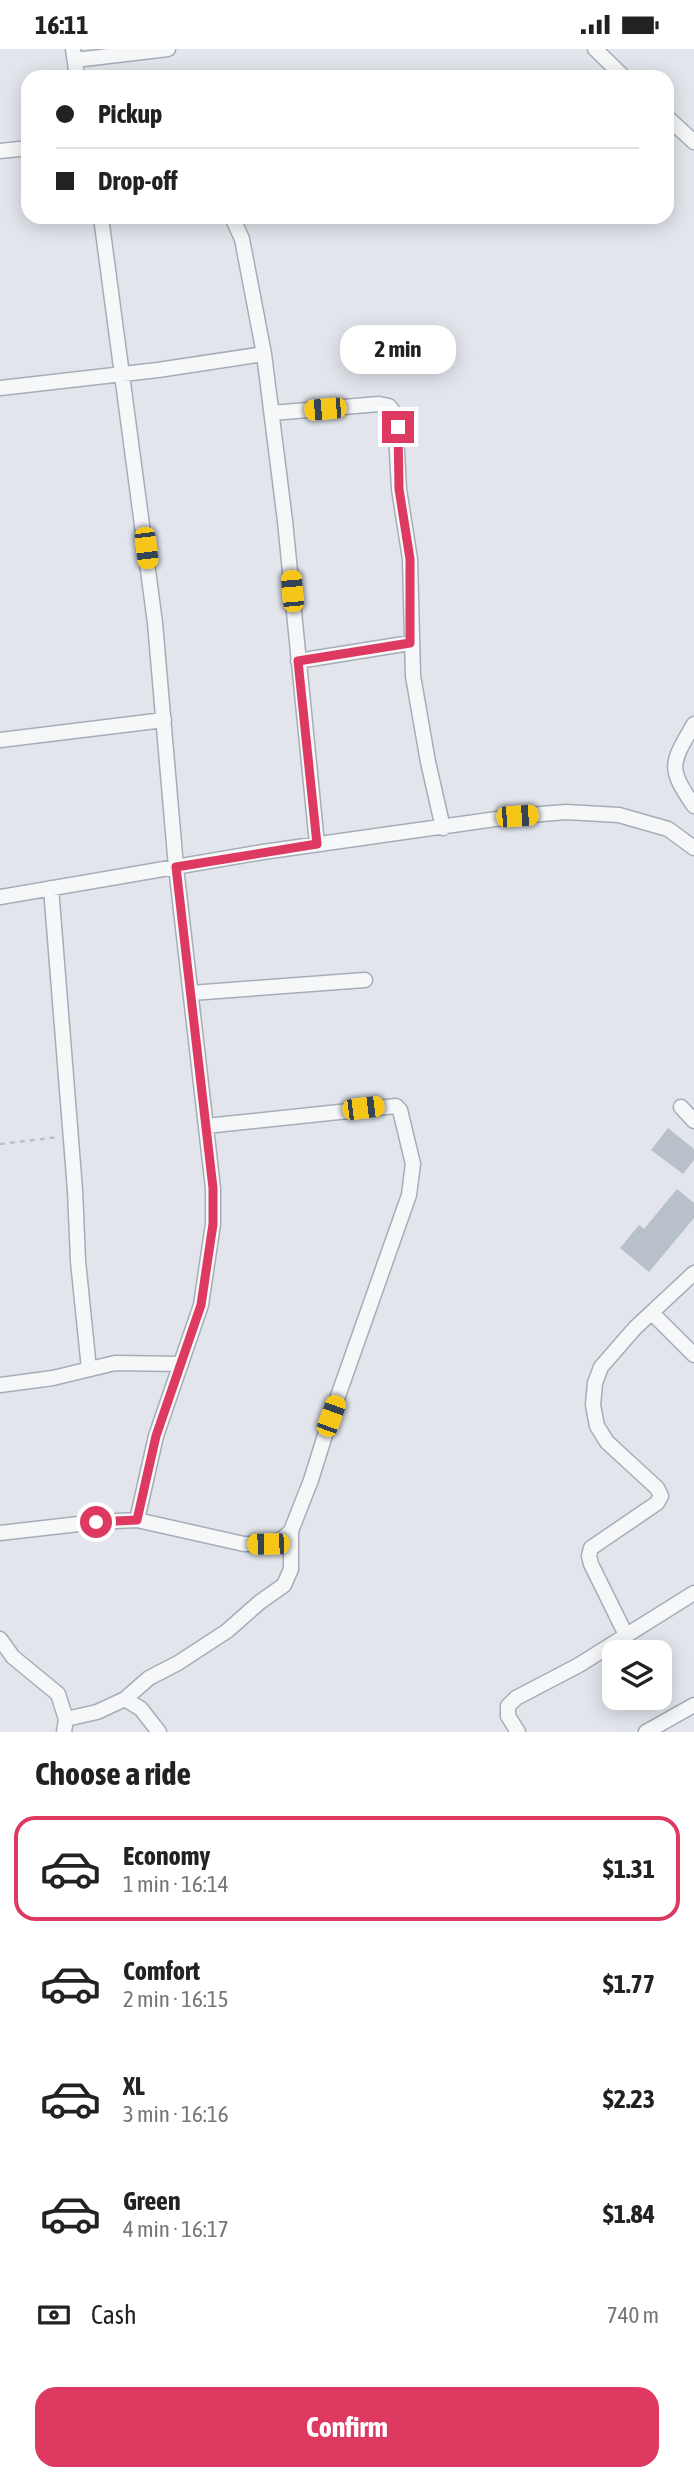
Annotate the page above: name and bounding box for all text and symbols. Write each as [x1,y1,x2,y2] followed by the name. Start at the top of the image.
[35,10,89,40] text: 16:11
[98,99,162,129] text: Pickup
[98,166,178,196] text: Drop-off
[340,325,456,375] callout: 2 min
[375,336,421,362] text: 2 min
[304,397,347,421] car
[382,411,414,443] route end
[134,526,159,570] car
[280,569,305,613] car
[496,804,539,828] car
[341,1095,386,1121] car
[314,1393,349,1439] car
[80,1506,112,1538] route start
[247,1533,290,1555] car
[602,1640,672,1710] map controls
[602,1640,672,1710] button: layers
[35,1755,191,1792] text: Choose a ride
[39,1837,102,1900] icon: car
[123,1841,210,1871] text: Economy
[603,1854,655,1884] text: $1.31
[123,1871,229,1897] text: 1 min · 16:14
[39,1952,102,2015] icon: car
[123,1956,200,1986] text: Comfort
[603,1969,655,1999] text: $1.77
[123,1986,229,2012] text: 2 min · 16:15
[39,2067,102,2130] icon: car
[123,2071,145,2101] text: XL
[603,2084,655,2114] text: $2.23
[123,2101,229,2127] text: 3 min · 16:16
[39,2182,102,2245] icon: car
[123,2186,181,2216] text: Green
[603,2199,655,2229] text: $1.84
[123,2216,229,2242] text: 4 min · 16:17
[35,2296,73,2334] icon: cash
[91,2300,137,2330] text: Cash
[607,2302,659,2328] text: 740 m
[35,2387,659,2467] button: Confirm

